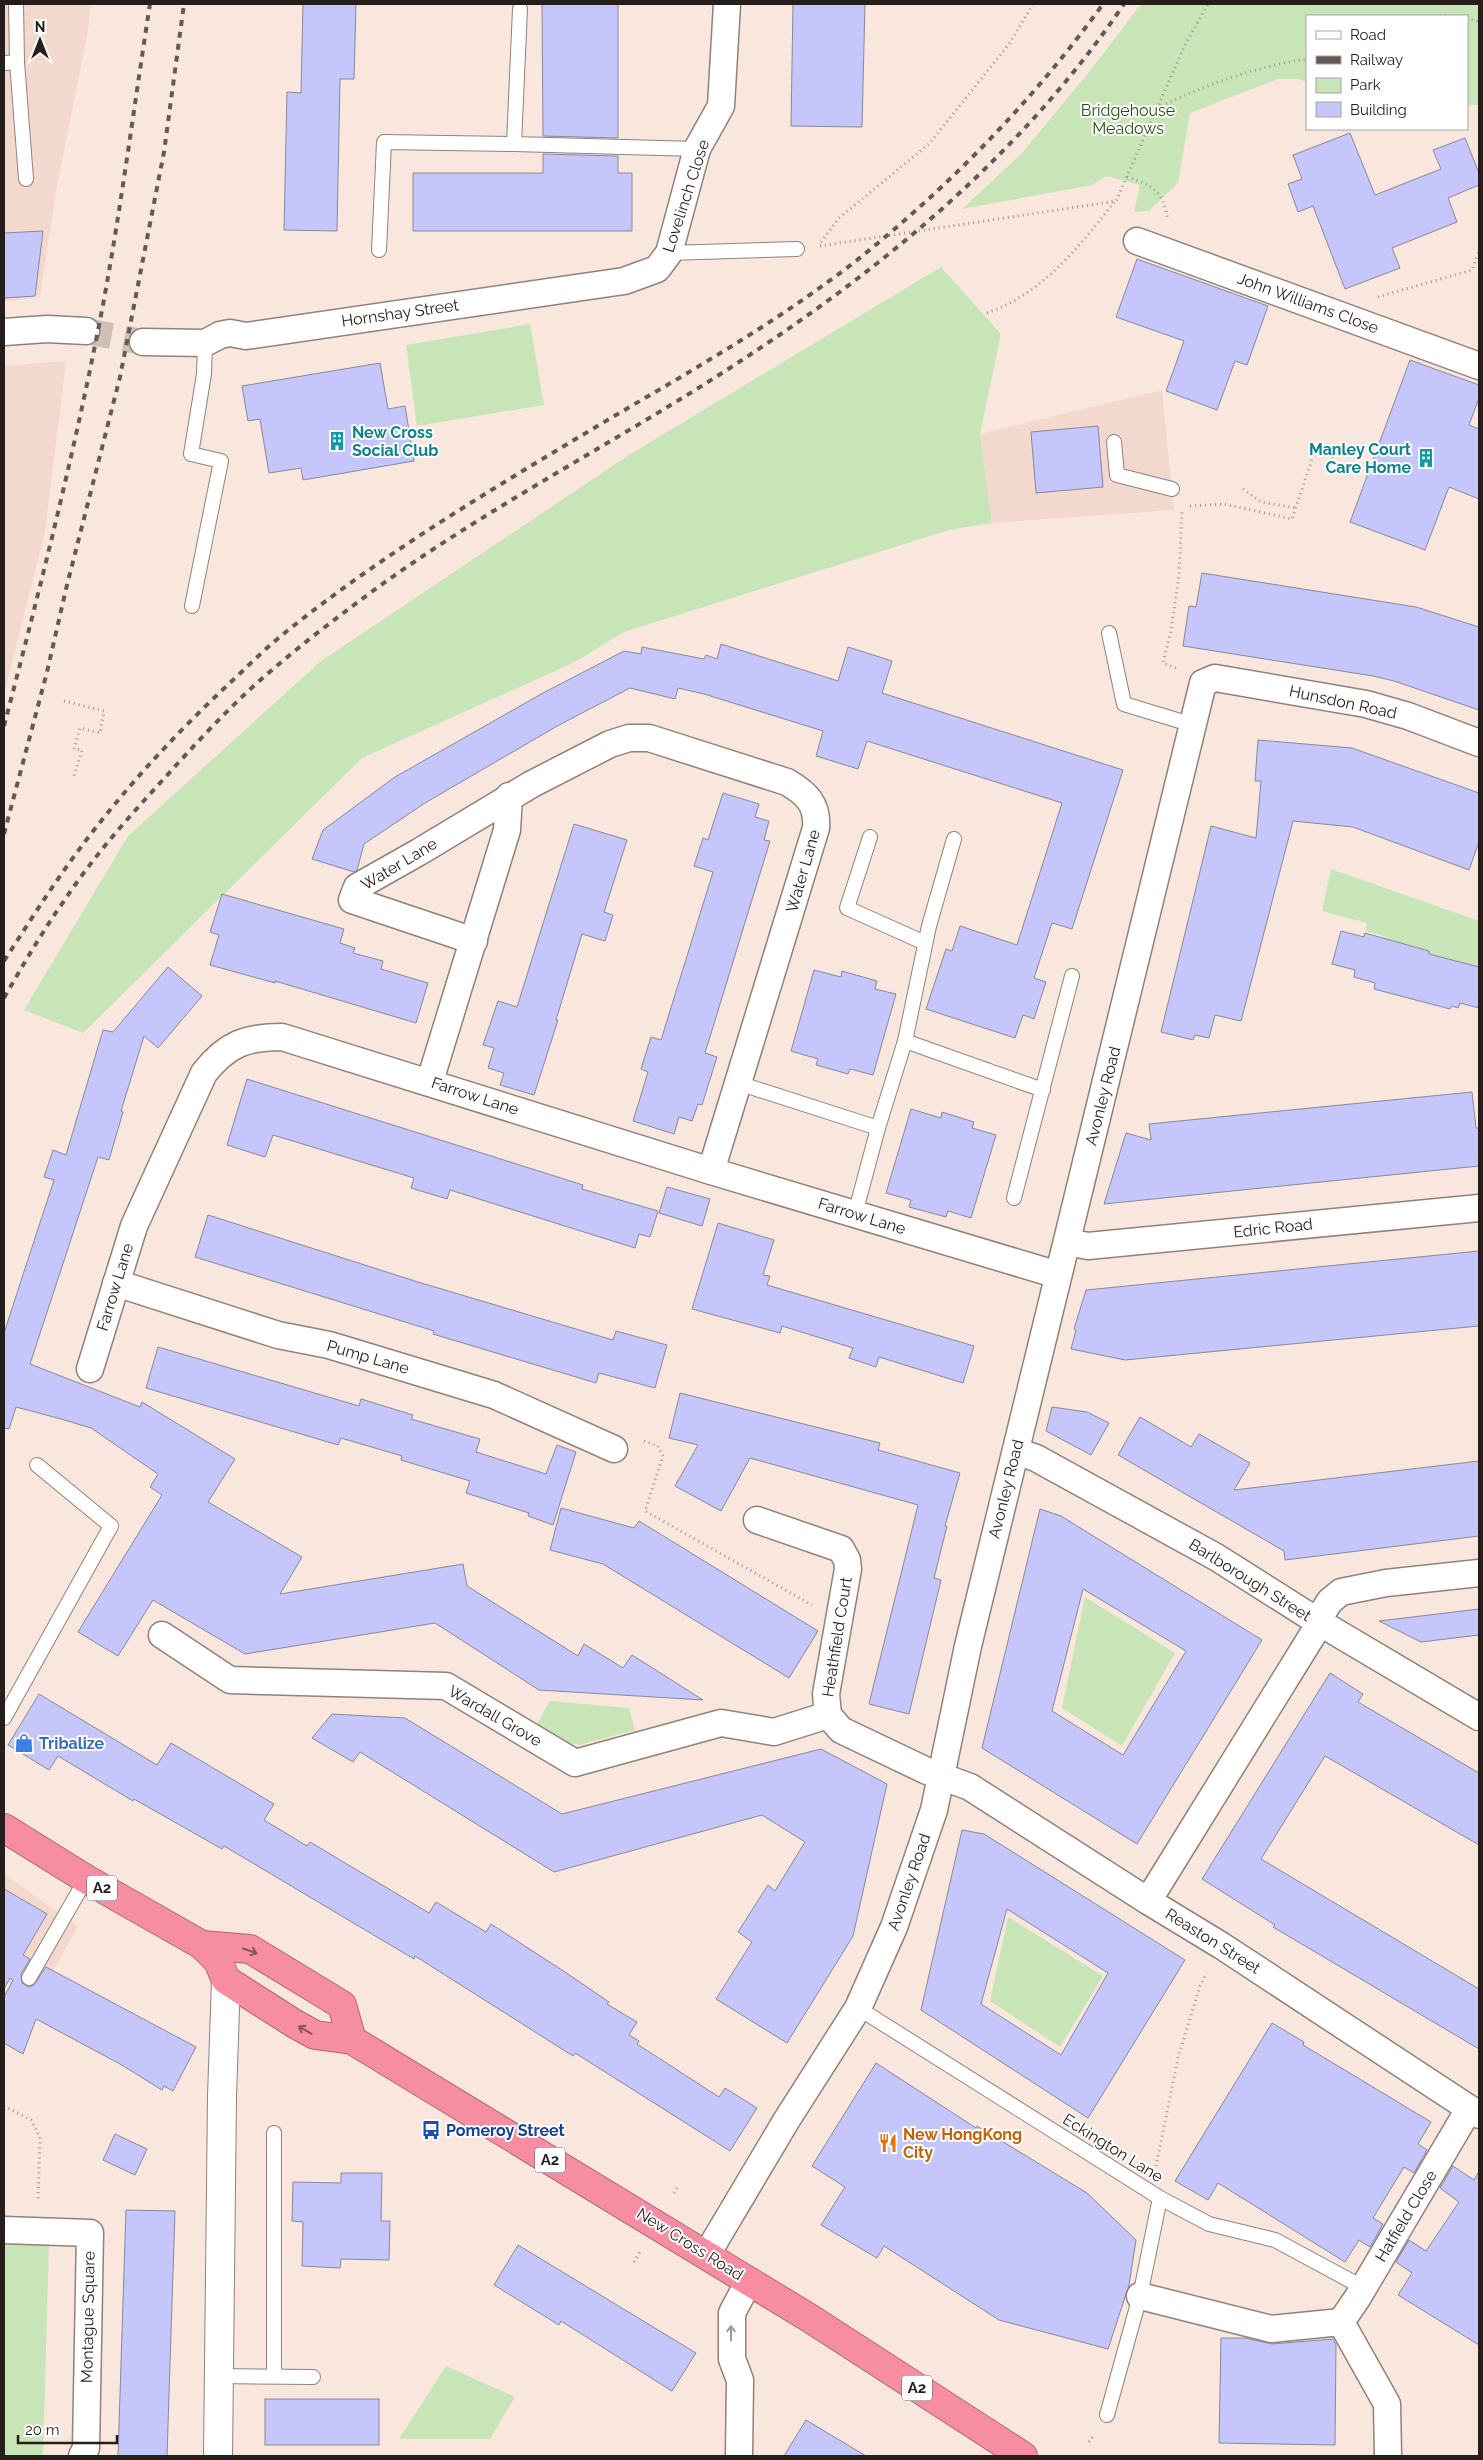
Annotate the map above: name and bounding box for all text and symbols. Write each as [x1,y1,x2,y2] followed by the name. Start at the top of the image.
[15,15,65,65] north arrow
[1306,15,1468,130] legend
[35,19,45,35] text: N
[1350,26,1386,44] text: Road
[1350,51,1403,69] text: Railway
[1350,76,1381,94] text: Park
[1081,101,1175,138] park label: Bridgehouse Meadows
[1350,101,1407,119] text: Building
[659,137,713,255] street label: Lovelinch Close
[1235,269,1381,337] street label: John Williams Close
[340,295,461,331] street label: Hornshay Street
[352,423,438,460] place label: New Cross Social Club
[326,430,348,452] building icon: New Cross Social Club
[1309,440,1411,477] place label: Manley Court Care Home
[1415,447,1437,469] building icon: Manley Court Care Home
[1287,681,1399,723] street label: Hunsdon Road
[782,827,824,915] street label: Water Lane
[358,834,440,894] street label: Water Lane
[1081,1044,1125,1148] street label: Avonley Road
[429,1073,521,1119] street label: Farrow Lane
[816,1194,908,1238] street label: Farrow Lane
[1232,1214,1314,1242] street label: Edric Road
[93,1241,137,1333] street label: Farrow Lane
[325,1336,411,1378] street label: Pump Lane
[984,1437,1028,1541] street label: Avonley Road
[1185,1535,1315,1626] street label: Barlborough Street
[818,1575,856,1698] street label: Heathfield Court
[445,1682,545,1750] street label: Wardall Grove
[13,1732,35,1754] shop icon: Tribalize
[39,1734,105,1753] place label: Tribalize
[883,1831,935,1933] street label: Avonley Road
[87,1876,117,1900] road number: A2
[1162,1904,1265,1978] street label: Reaston Street
[242,1947,258,1957] one-way arrow
[298,2024,312,2034] one-way arrow
[1059,2110,1167,2186] street label: Eckington Lane
[420,2119,442,2141] bus stop icon: Pomeroy Street
[446,2121,565,2140] place label: Pomeroy Street
[903,2125,1022,2162] place label: New HongKong City
[877,2132,899,2154] restaurant icon: New HongKong City
[535,2148,565,2172] road number: A2
[1371,2167,1441,2265] street label: Hatfield Close
[633,2204,747,2284] street label: New Cross Road
[77,2251,99,2383] street label: Montague Square
[726,2325,736,2342] one-way arrow
[902,2376,932,2400] road number: A2
[18,2412,116,2444] scale bar
[25,2421,60,2439] text: 20 m

